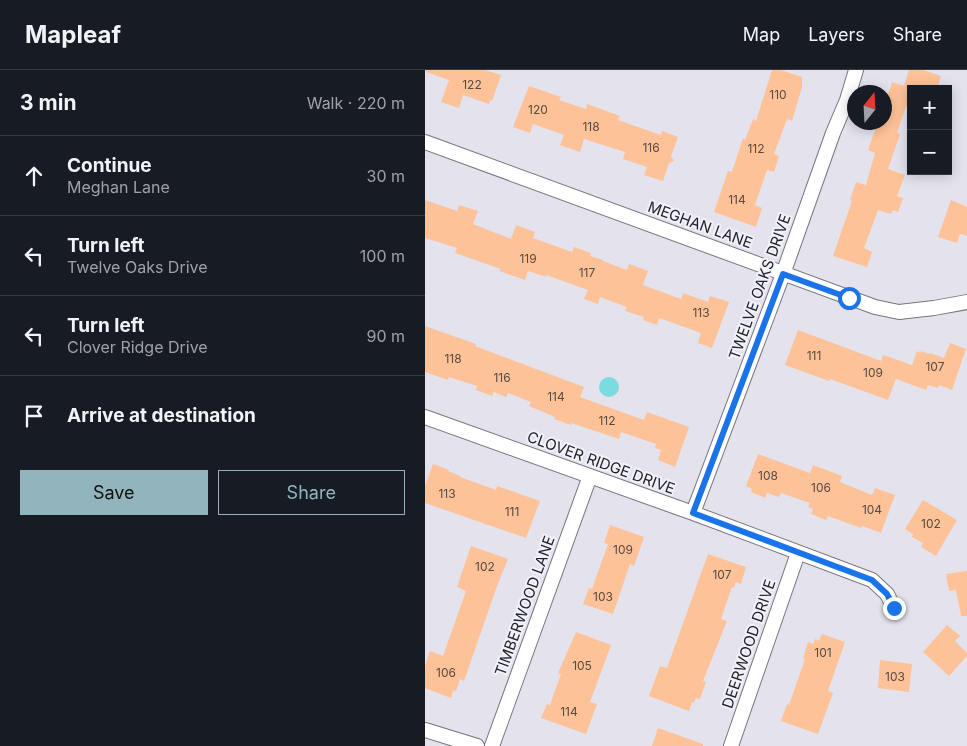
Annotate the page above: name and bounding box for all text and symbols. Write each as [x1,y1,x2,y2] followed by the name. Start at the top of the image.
[25,20,121,49] text: Mapleaf
[743,24,780,45] text: Map
[808,24,865,45] text: Layers
[893,24,942,45] text: Share
[462,77,482,92] house number: 122
[847,85,892,130] north arrow
[907,85,952,175] map controls
[907,85,952,130] button: +
[769,87,787,102] house number: 110
[20,90,76,115] text: 3 min
[307,93,405,113] text: Walk · 220 m
[528,102,548,117] house number: 120
[582,119,600,134] house number: 118
[907,130,952,175] button: −
[642,140,660,155] house number: 116
[747,141,765,156] house number: 112
[67,154,152,177] text: Continue
[20,162,48,190] icon: ahead
[367,166,405,186] text: 30 m
[67,177,170,197] text: Meghan Lane
[728,192,746,207] house number: 114
[645,197,755,252] street label: MEGHAN LANE
[724,211,795,362] street label: TWELVE OAKS DRIVE
[67,234,145,257] text: Turn left
[20,242,48,270] icon: left
[360,246,405,266] text: 100 m
[519,251,537,266] house number: 119
[67,257,208,277] text: Twelve Oaks Drive
[579,265,595,280] house number: 117
[838,287,861,310] route start
[692,305,710,320] house number: 113
[67,314,145,337] text: Turn left
[20,322,48,350] icon: left
[366,326,405,346] text: 90 m
[67,337,208,357] text: Clover Ridge Drive
[807,348,821,363] house number: 111
[444,351,462,366] house number: 118
[925,359,945,374] house number: 107
[863,365,883,380] house number: 109
[493,370,511,385] house number: 116
[547,389,565,404] house number: 114
[20,402,48,430] icon: arrive
[67,404,256,427] text: Arrive at destination
[598,413,616,428] house number: 112
[525,427,678,498] street label: CLOVER RIDGE DRIVE
[758,468,778,483] house number: 108
[20,470,208,515] button: Save
[218,470,405,515] button: Share
[811,480,831,495] house number: 106
[438,486,456,501] house number: 113
[862,502,882,517] house number: 104
[505,504,519,519] house number: 111
[921,516,941,531] house number: 102
[490,533,559,678] street label: TIMBERWOOD LANE
[613,542,633,557] house number: 109
[475,559,495,574] house number: 102
[712,567,732,582] house number: 107
[718,577,780,711] street label: DEERWOOD DRIVE
[593,589,613,604] house number: 103
[883,597,906,620] route end
[814,645,832,660] house number: 101
[572,658,592,673] house number: 105
[436,665,456,680] house number: 106
[885,669,905,684] house number: 103
[560,704,578,719] house number: 114

